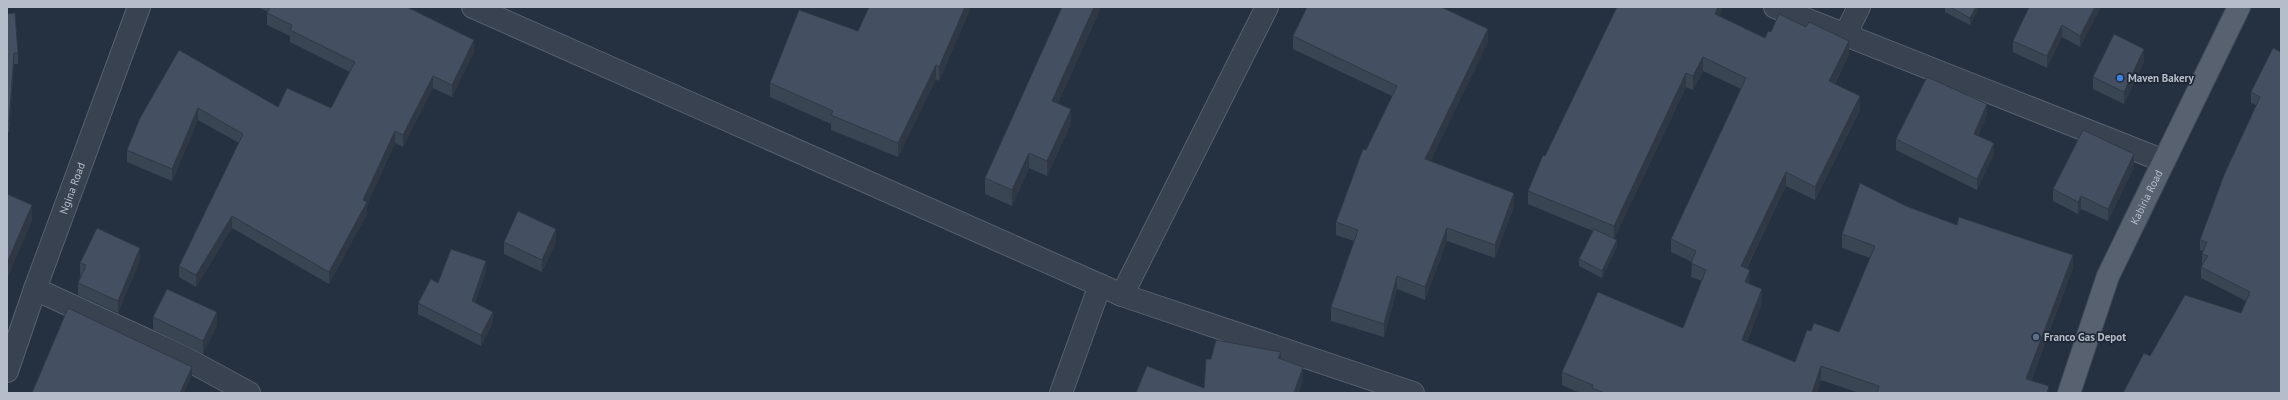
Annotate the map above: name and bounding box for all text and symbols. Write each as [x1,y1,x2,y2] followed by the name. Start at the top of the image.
[2128,71,2194,85] place label: Maven Bakery
[2115,73,2125,83] marker: Maven Bakery
[56,160,88,216] street label: Ngina Road
[2127,167,2166,227] street label: Kabiria Road
[2044,330,2126,344] place label: Franco Gas Depot
[2031,332,2041,342] marker: Franco Gas Depot

